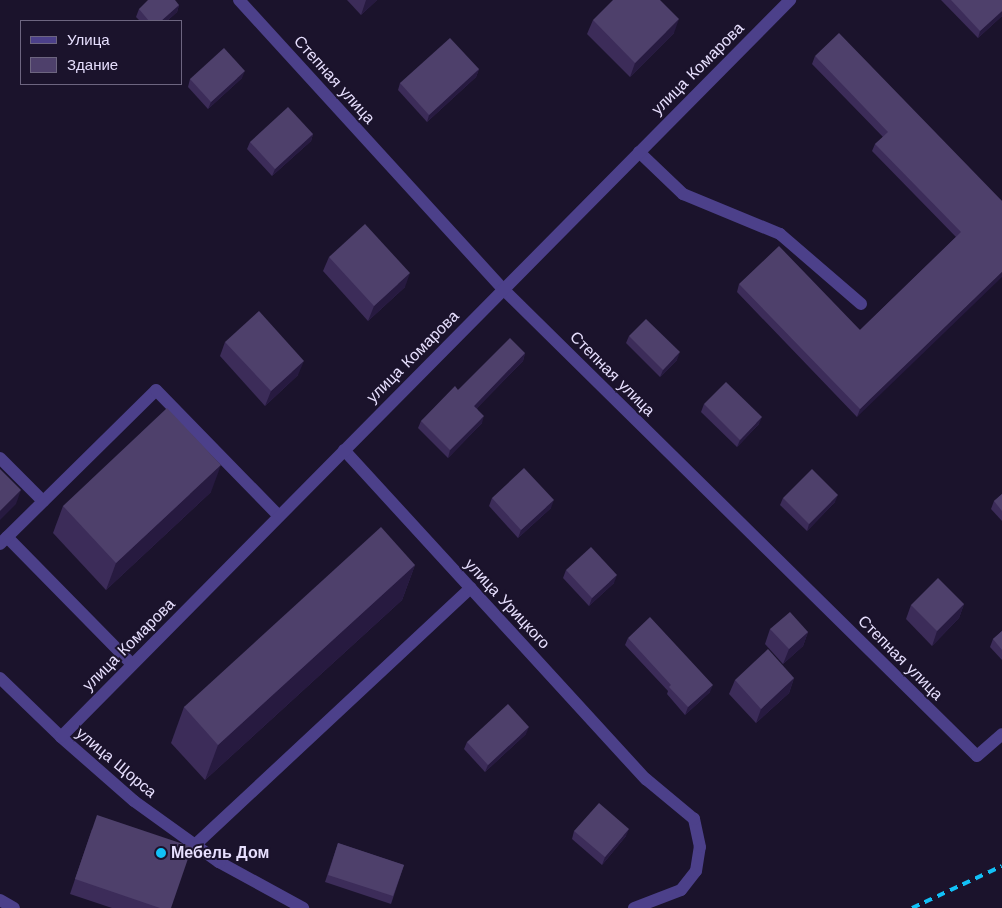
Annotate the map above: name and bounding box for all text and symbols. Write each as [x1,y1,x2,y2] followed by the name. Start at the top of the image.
[648,19,748,119] street label: улица Комарова
[20,20,182,85] legend
[67,31,110,49] text: Улица
[289,32,379,128] street label: Степная улица
[67,56,118,74] text: Здание
[363,307,463,407] street label: улица Комарова
[566,328,658,420] street label: Степная улица
[460,555,554,653] street label: улица Урицкого
[79,595,179,695] street label: улица Комарова
[854,612,946,704] street label: Степная улица
[72,724,160,802] street label: улица Щорса
[171,843,269,863] place label: Мебель Дом
[155,847,167,859] marker: Мебель Дом

